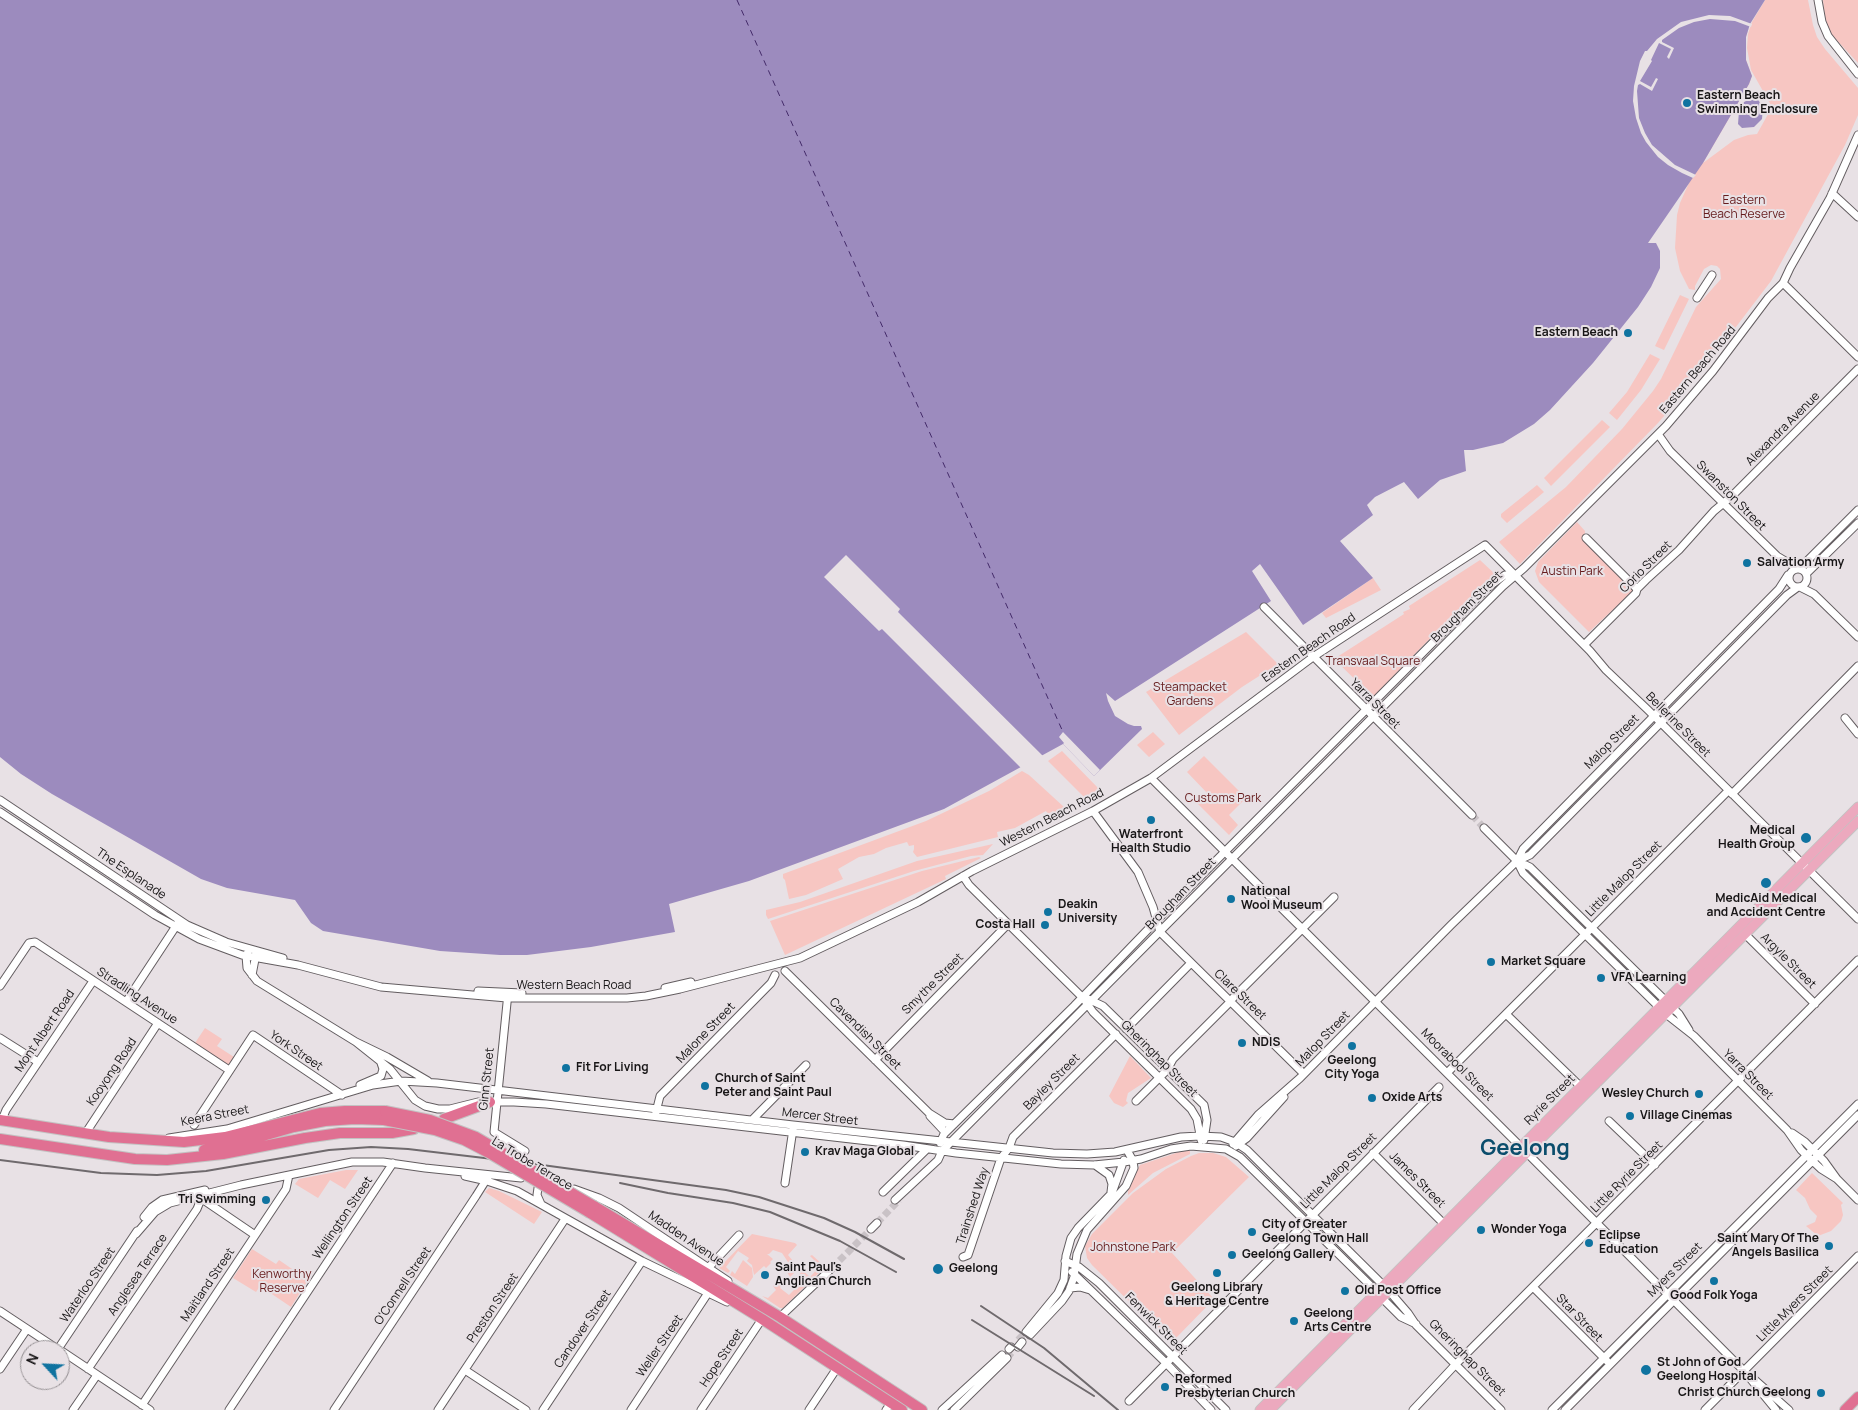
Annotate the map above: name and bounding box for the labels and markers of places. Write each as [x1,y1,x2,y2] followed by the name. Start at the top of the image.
[1697,89,1818,117] place label: Eastern Beach Swimming Enclosure
[1681,97,1693,109] marker: Eastern Beach Swimming Enclosure
[1535,326,1618,340] place label: Eastern Beach
[1622,327,1634,339] marker: Eastern Beach
[1757,556,1844,570] place label: Salvation Army
[1741,557,1753,569] marker: Salvation Army
[1145,814,1157,826] marker: Waterfront Health Studio
[1718,824,1795,852] place label: Medical Health Group
[1111,828,1191,856] place label: Waterfront Health Studio
[1799,831,1813,845] marker: Medical Health Group
[1759,876,1773,890] marker: MedicAid Medical and Accident Centre
[1241,885,1322,913] place label: National Wool Museum
[1706,892,1826,920] place label: MedicAid Medical and Accident Centre
[1225,893,1237,905] marker: National Wool Museum
[1058,898,1117,926] place label: Deakin University
[1042,906,1054,918] marker: Deakin University
[976,918,1035,932] place label: Costa Hall
[1039,919,1051,931] marker: Costa Hall
[1501,955,1586,969] place label: Market Square
[1485,956,1497,968] marker: Market Square
[1611,971,1686,985] place label: VFA Learning
[1595,972,1607,984] marker: VFA Learning
[1252,1036,1280,1050] place label: NDIS
[1236,1037,1248,1049] marker: NDIS
[1346,1040,1358,1052] marker: Geelong City Yoga
[1325,1054,1379,1082] place label: Geelong City Yoga
[576,1061,649,1075] place label: Fit For Living
[560,1062,572,1074] marker: Fit For Living
[715,1072,832,1100] place label: Church of Saint Peter and Saint Paul
[699,1080,711,1092] marker: Church of Saint Peter and Saint Paul
[1602,1087,1689,1101] place label: Wesley Church
[1693,1088,1705,1100] marker: Wesley Church
[1382,1091,1442,1105] place label: Oxide Arts
[1366,1092,1378,1104] marker: Oxide Arts
[1640,1109,1732,1123] place label: Village Cinemas
[1624,1110,1636,1122] marker: Village Cinemas
[815,1145,914,1159] place label: Krav Maga Global
[799,1146,811,1158] marker: Krav Maga Global
[178,1193,256,1207] place label: Tri Swimming
[260,1194,272,1206] marker: Tri Swimming
[1262,1218,1369,1246] place label: City of Greater Geelong Town Hall
[1491,1223,1567,1237] place label: Wonder Yoga
[1475,1224,1487,1236] marker: Wonder Yoga
[1246,1226,1258,1238] marker: City of Greater Geelong Town Hall
[1599,1229,1658,1257] place label: Eclipse Education
[1717,1232,1819,1260] place label: Saint Mary Of The Angels Basilica
[1583,1237,1595,1249] marker: Eclipse Education
[1823,1240,1835,1252] marker: Saint Mary Of The Angels Basilica
[1242,1248,1334,1262] place label: Geelong Gallery
[1226,1249,1238,1261] marker: Geelong Gallery
[775,1261,871,1289] place label: Saint Paul's Anglican Church
[931,1262,945,1276] marker: Geelong
[949,1262,998,1276] place label: Geelong
[1211,1267,1223,1279] marker: Geelong Library & Heritage Centre
[759,1269,771,1281] marker: Saint Paul's Anglican Church
[1708,1275,1720,1287] marker: Good Folk Yoga
[1165,1281,1269,1309] place label: Geelong Library & Heritage Centre
[1355,1284,1441,1298] place label: Old Post Office
[1339,1285,1351,1297] marker: Old Post Office
[1670,1289,1758,1303] place label: Good Folk Yoga
[1304,1307,1371,1335] place label: Geelong Arts Centre
[1288,1315,1300,1327] marker: Geelong Arts Centre
[1657,1356,1757,1384] place label: St John of God Geelong Hospital
[1639,1363,1653,1377] marker: St John of God Geelong Hospital
[1175,1373,1295,1401] place label: Reformed Presbyterian Church
[1159,1381,1171,1393] marker: Reformed Presbyterian Church
[1678,1386,1811,1400] place label: Christ Church Geelong
[1815,1387,1827,1399] marker: Christ Church Geelong

